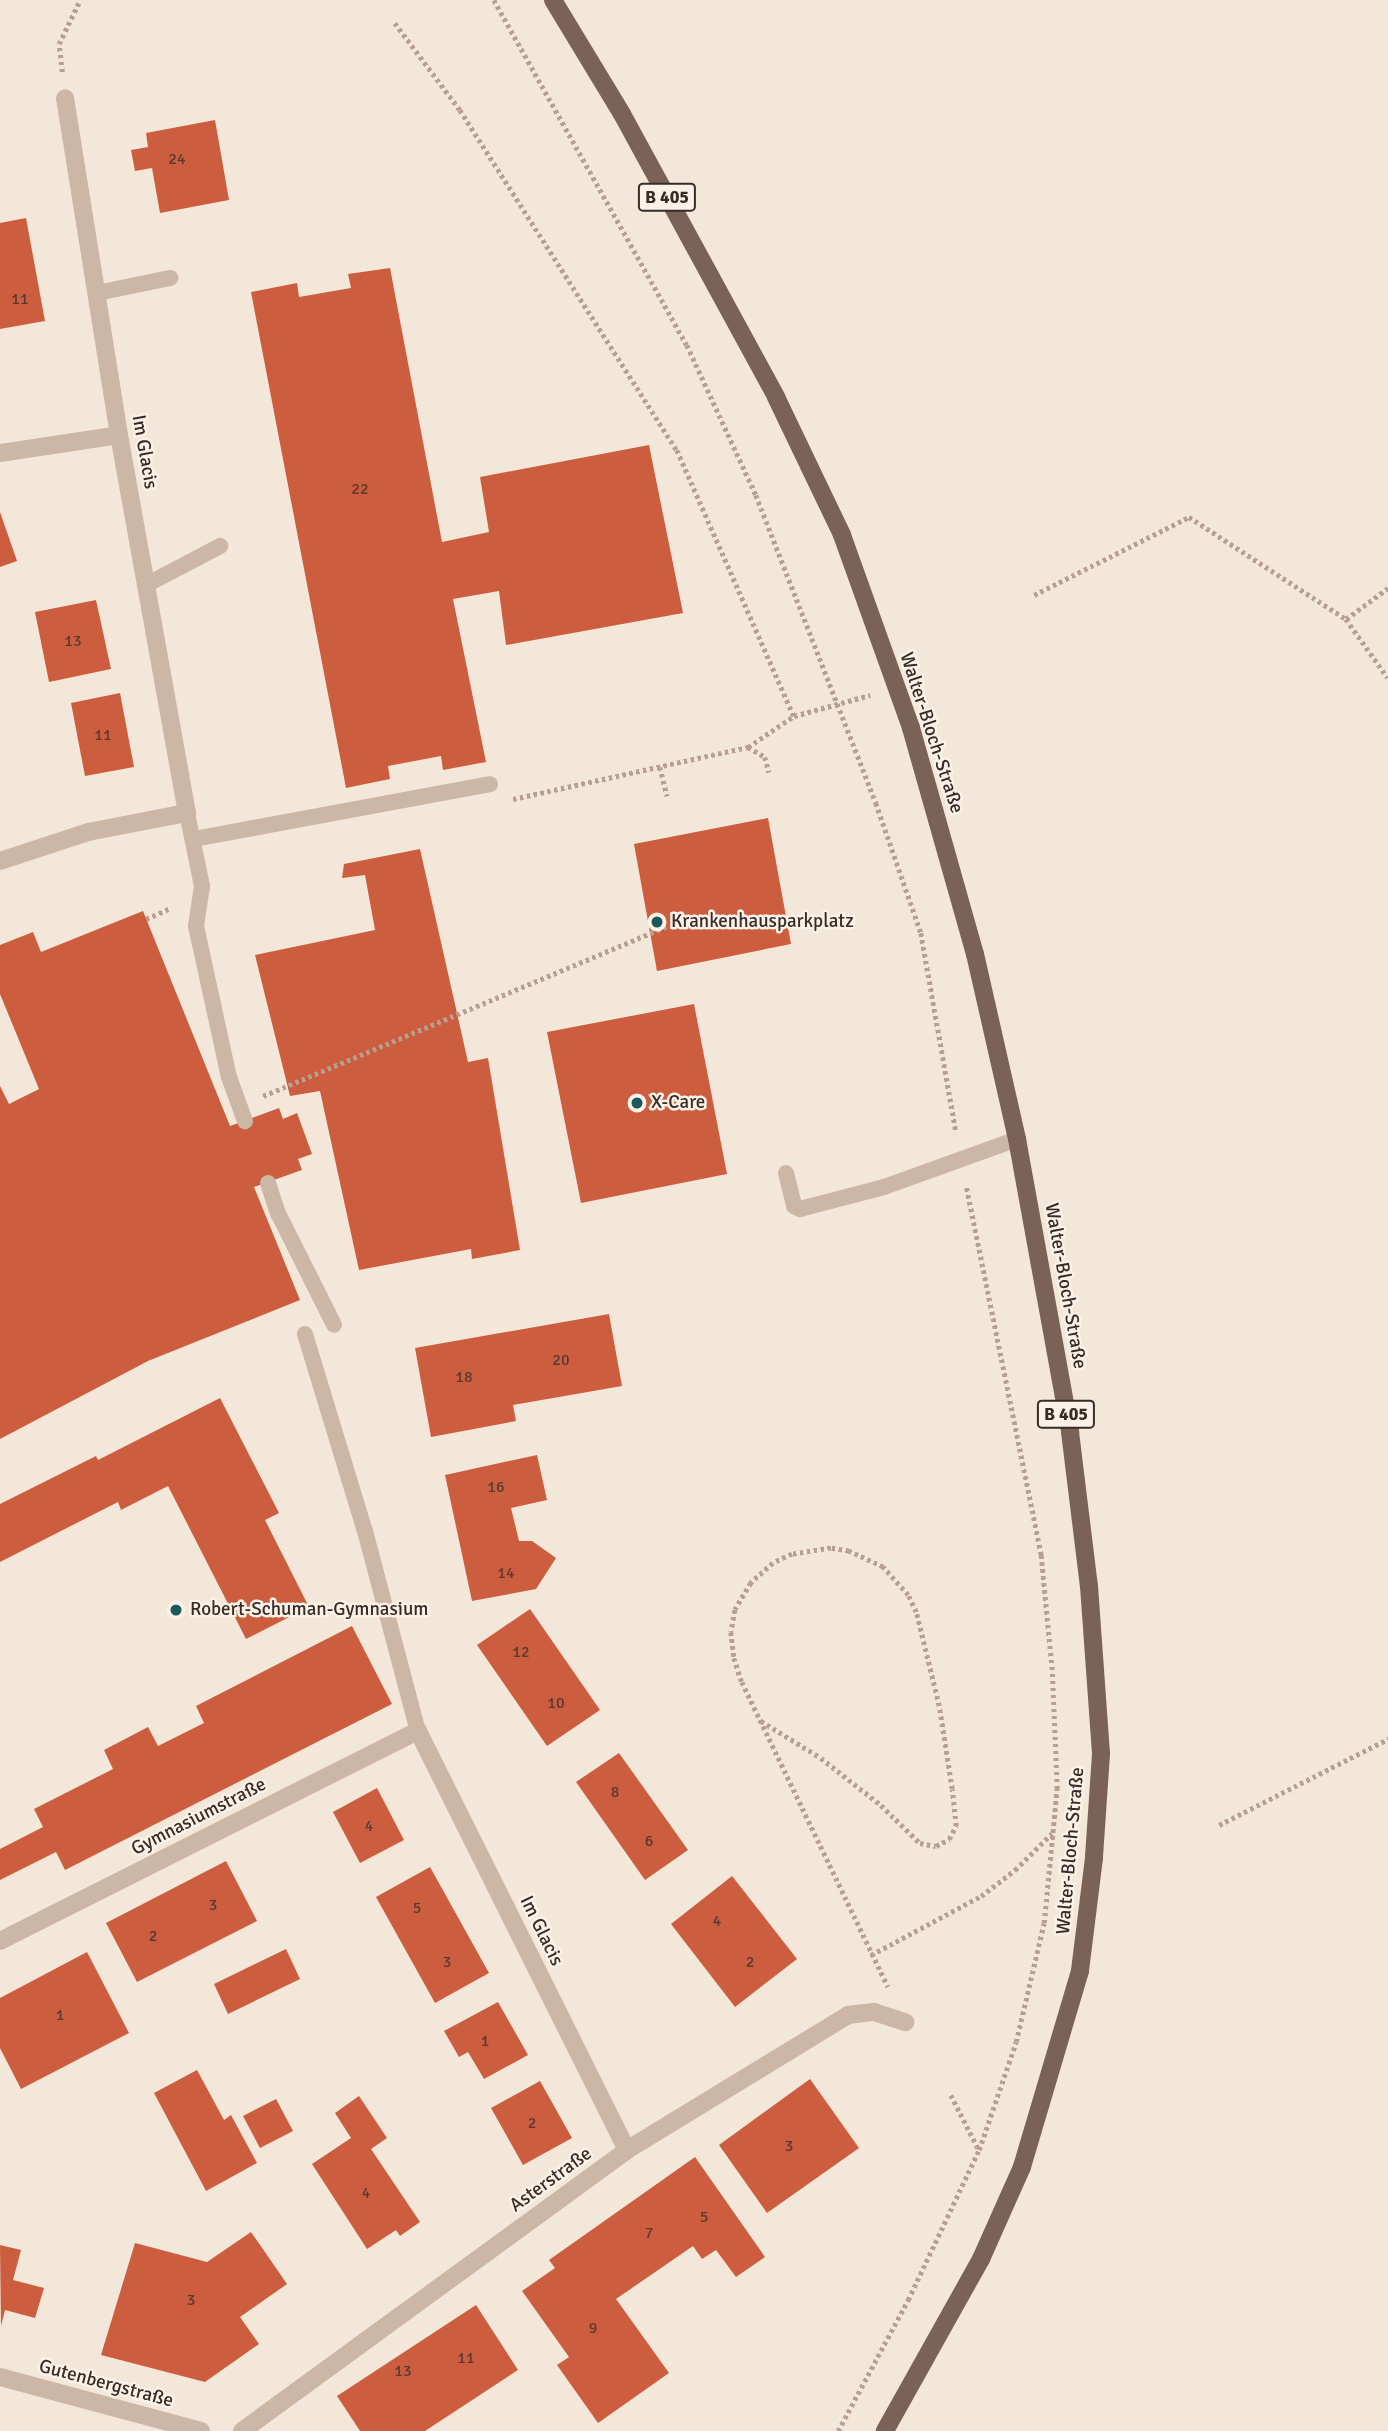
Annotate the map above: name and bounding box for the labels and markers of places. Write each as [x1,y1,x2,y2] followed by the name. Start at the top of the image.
[671,911,854,933] place label: Krankenhausparkplatz
[649,914,665,930] marker: Krankenhausparkplatz
[651,1092,705,1114] place label: X-Care
[629,1095,645,1111] marker: X-Care
[190,1599,428,1621] place label: Robert-Schuman-Gymnasium
[168,1602,184,1618] marker: Robert-Schuman-Gymnasium

